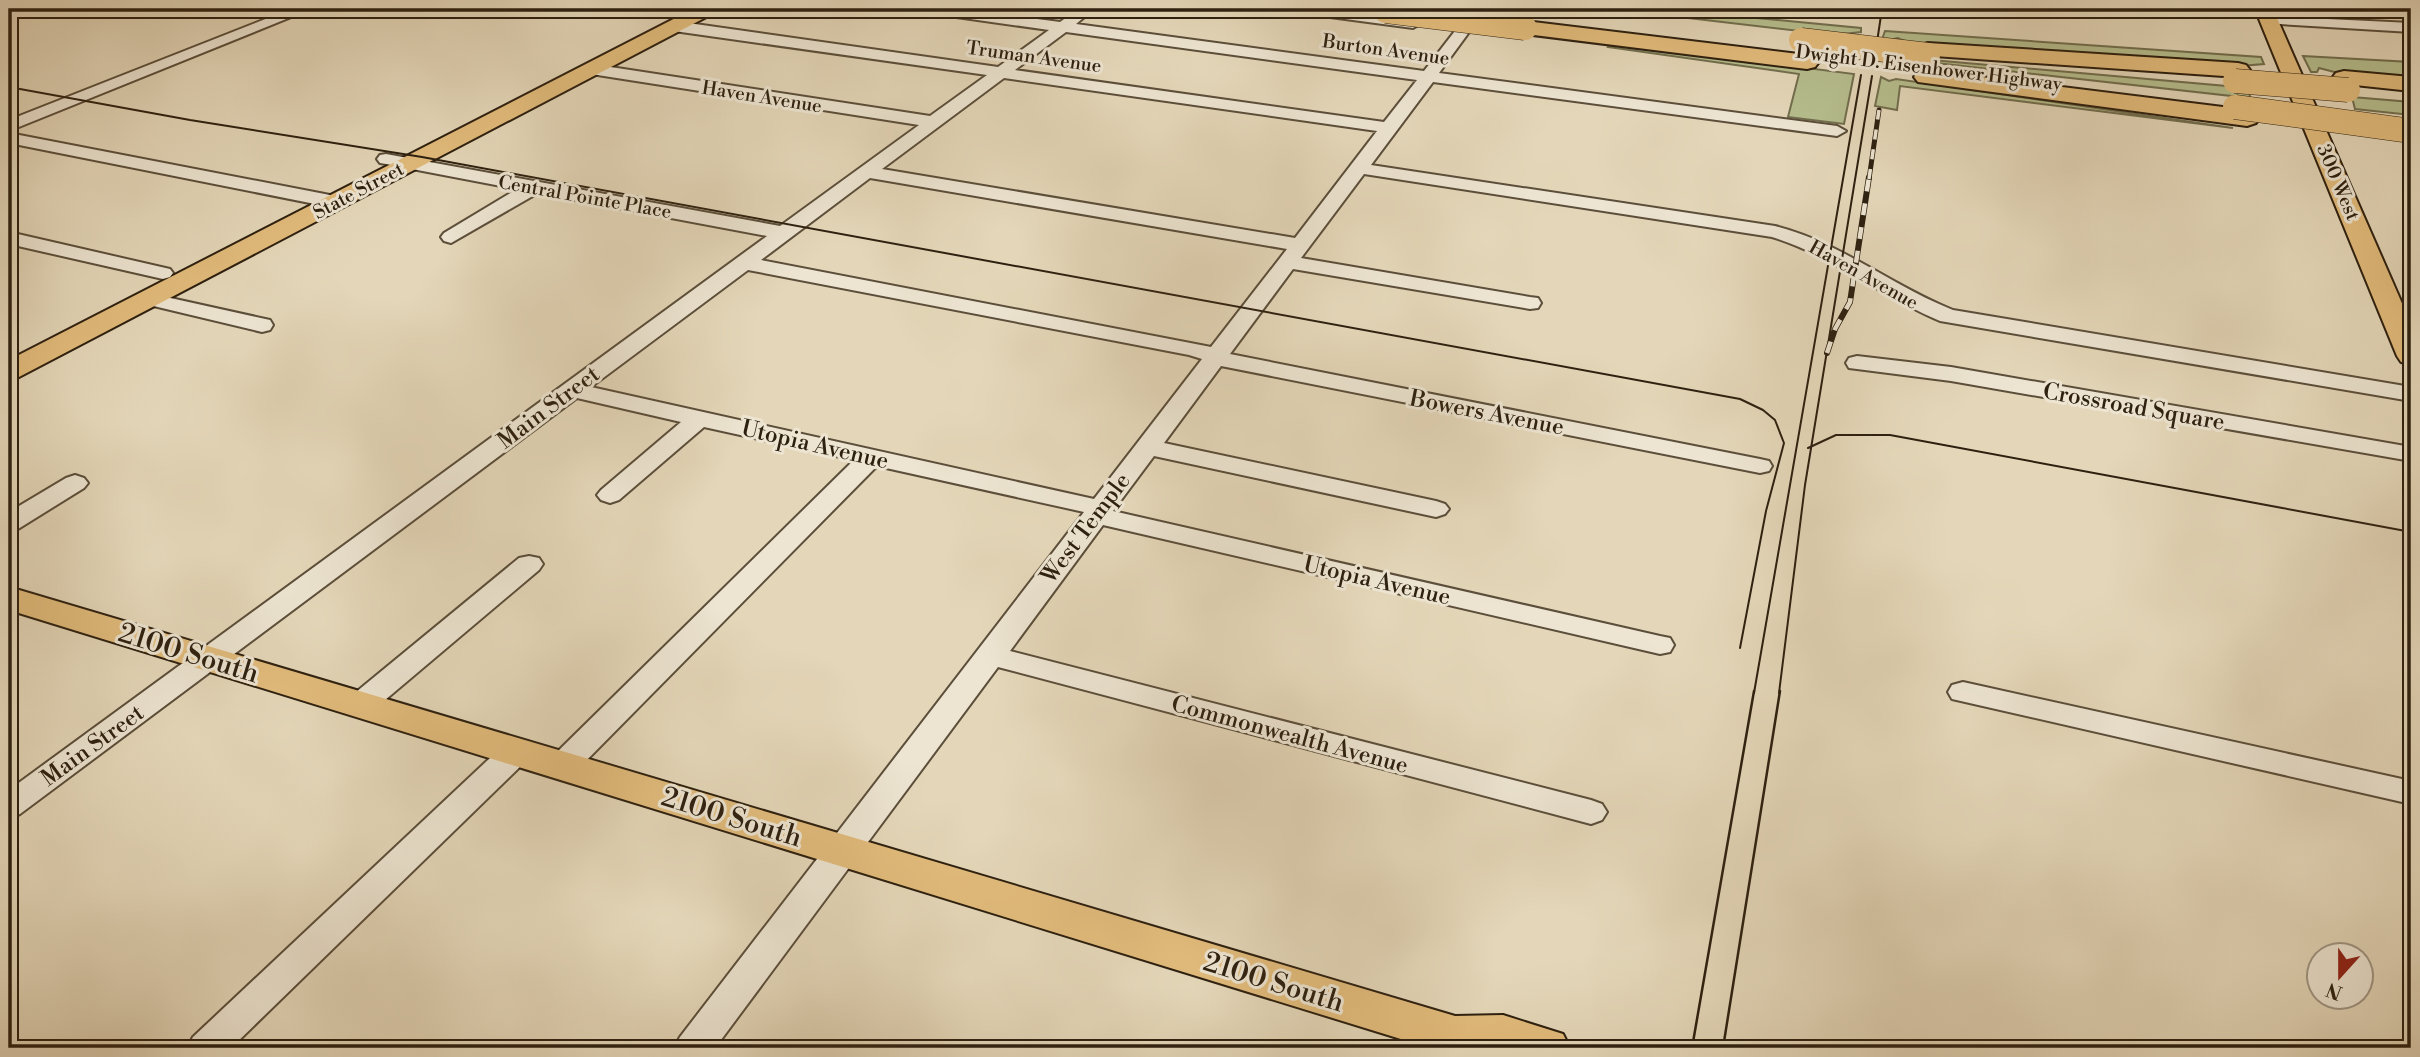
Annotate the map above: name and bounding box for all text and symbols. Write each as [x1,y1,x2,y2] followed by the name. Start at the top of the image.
[1320,29,1451,71] street label: Burton Avenue
[965,36,1103,78] street label: Truman Avenue
[1794,40,2064,96] street label: Dwight D. Eisenhower Highway
[700,76,824,118] street label: Haven Avenue
[2311,141,2365,224] street label: 300 West
[309,157,408,225] street label: State Street
[496,170,673,224] street label: Central Pointe Place
[1805,235,1922,315] street label: Haven Avenue
[492,360,605,455] street label: Main Street
[2041,377,2227,437] street label: Crossroad Square
[1406,384,1566,442] street label: Bowers Avenue
[738,414,891,476] street label: Utopia Avenue
[1034,468,1137,590] street label: West Temple
[1300,550,1453,612] street label: Utopia Avenue
[114,615,263,691] street label: 2100 South
[1168,690,1411,780] street label: Commonwealth Avenue
[36,699,150,793] street label: Main Street
[657,779,806,855] street label: 2100 South
[2304,942,2374,1012] north arrow
[1199,944,1348,1020] street label: 2100 South
[2323,977,2346,1005] text: N

